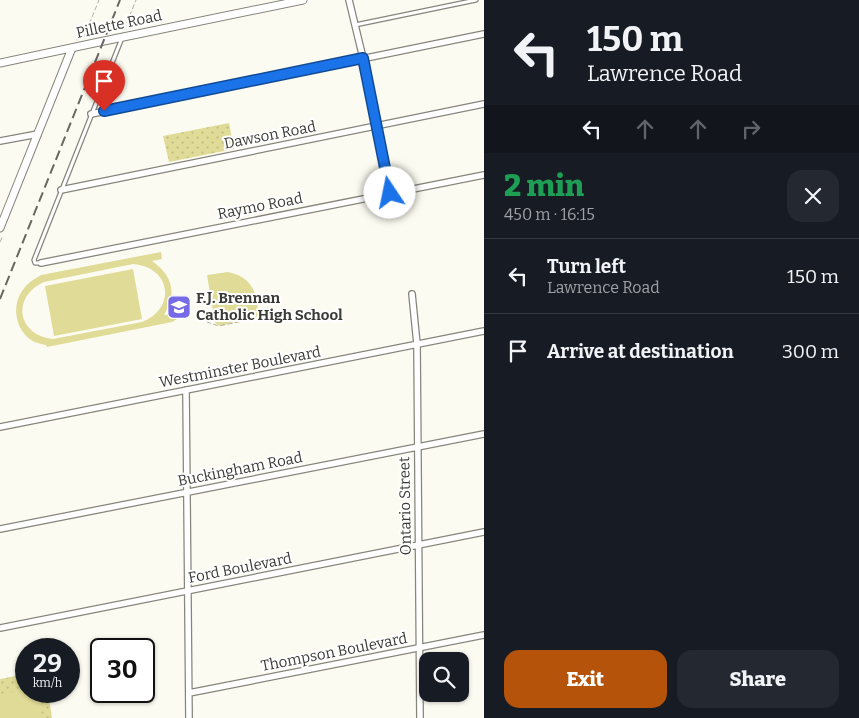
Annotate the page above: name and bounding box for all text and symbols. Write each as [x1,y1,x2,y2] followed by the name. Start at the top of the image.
[74,6,164,42] street label: Pillette Road
[587,18,683,60] text: 150 m
[504,20,569,85] icon: left
[83,60,125,111] pin
[587,60,742,87] text: Lawrence Road
[90,67,118,95] icon: arrive
[578,115,606,143] icon: left
[631,115,659,143] icon: ahead
[684,115,712,143] icon: ahead
[737,115,765,143] icon: right
[222,117,318,153] street label: Dawson Road
[363,166,415,218] position arrow
[504,168,584,204] text: 2 min
[787,170,839,222] button: close
[216,189,304,223] street label: Raymo Road
[504,205,595,224] text: 450 m · 16:15
[547,255,626,278] text: Turn left
[504,262,532,290] icon: left
[787,265,839,288] text: 150 m
[547,278,660,297] text: Lawrence Road
[196,289,343,324] place label: F.J. Brennan Catholic High School
[166,294,192,320] school or university icon: F.J. Brennan Catholic High School
[504,337,532,365] icon: arrive
[547,340,734,363] text: Arrive at destination
[782,340,839,363] text: 300 m
[158,342,322,392] street label: Westminster Boulevard
[176,448,304,490] street label: Buckingham Road
[395,456,415,556] street label: Ontario Street
[187,549,293,587] street label: Ford Boulevard
[259,629,409,675] street label: Thompson Boulevard
[90,638,155,703] speed limit sign: 30
[33,649,62,679] text: 29
[504,650,667,708] button: Exit
[677,650,839,708] button: Share
[419,652,469,702] map controls
[419,652,469,702] button: search
[33,676,62,690] text: km/h

